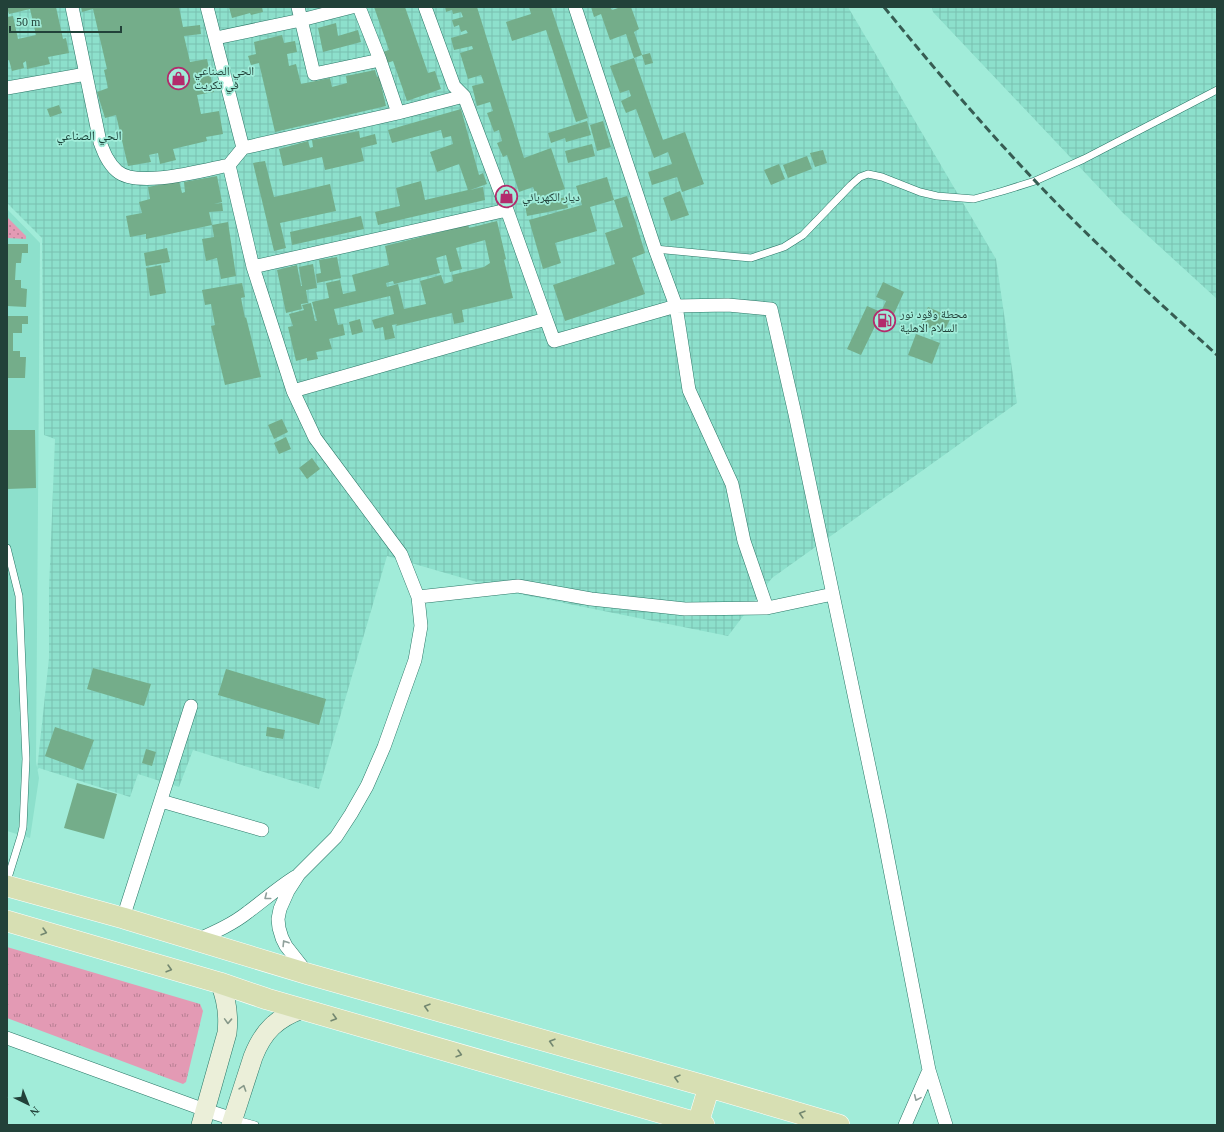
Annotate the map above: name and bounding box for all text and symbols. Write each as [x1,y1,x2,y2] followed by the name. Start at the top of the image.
[10,8,121,34] scale bar
[16,15,41,29] text: 50 m
[194,64,254,95] place label: الحي الصناعي في تكريت
[166,65,192,91] shop icon: الحي الصناعي في تكريت
[56,128,122,146] district label: الحي الصناعي
[493,184,519,210] shop icon: ديار الكهربائي
[522,190,580,207] place label: ديار الكهربائي
[899,307,967,336] place label: محطة وقود نور السلام الاهلية
[872,308,898,334] fuel station icon: محطة وقود نور السلام الاهلية
[264,892,271,899] one-way arrow
[41,927,48,936] one-way arrow
[282,940,290,947] one-way arrow
[166,964,172,972] one-way arrow
[423,1003,430,1012] one-way arrow
[330,1014,337,1022] one-way arrow
[223,1018,232,1024] one-way arrow
[548,1039,555,1047] one-way arrow
[455,1049,462,1058] one-way arrow
[674,1074,681,1083] one-way arrow
[8,1084,48,1124] north arrow
[238,1084,247,1091] one-way arrow
[914,1093,922,1101] one-way arrow
[28,1104,42,1118] text: N
[798,1110,805,1119] one-way arrow

